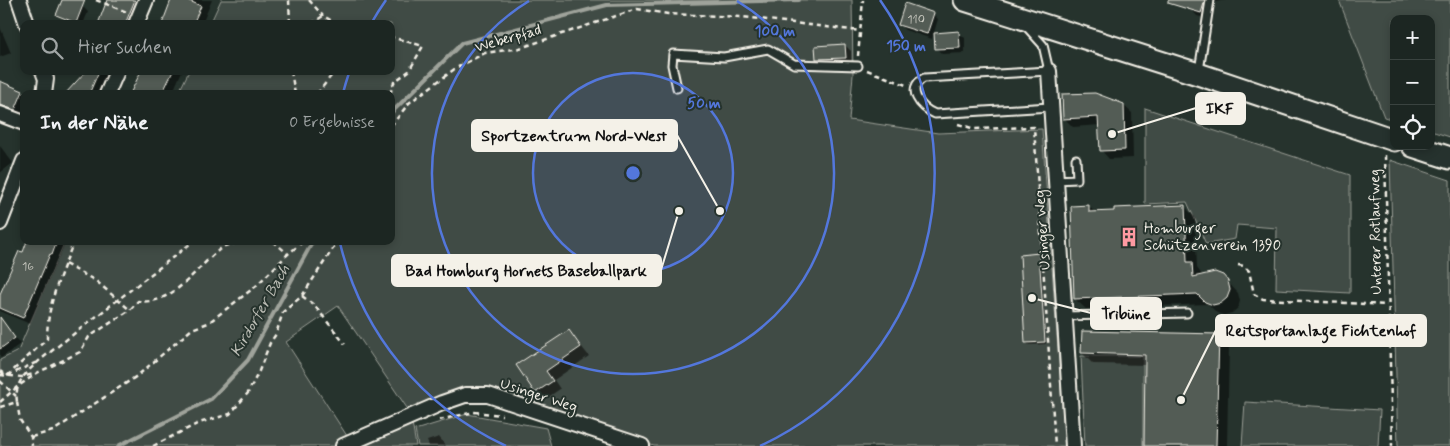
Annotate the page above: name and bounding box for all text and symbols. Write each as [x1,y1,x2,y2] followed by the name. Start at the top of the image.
[907,12,925,28] house number: 110
[1390,15,1435,150] map controls
[1390,15,1435,60] button: +
[20,20,395,75] search box
[473,20,544,58] street label: Weberpfad
[755,22,795,42] text: 100 m
[38,34,66,62] icon: search
[78,35,172,60] text: Hier suchen
[886,37,926,57] text: 150 m
[1390,60,1435,105] button: −
[1196,93,1245,124] callout: IKF
[687,94,721,114] text: 50 m
[1206,99,1234,120] text: IKF
[1390,105,1435,150] button: locate
[40,109,148,137] text: In der Nähe
[289,112,375,133] text: 0 Ergebnisse
[472,120,677,151] callout: Sportzentrum Nord-West
[481,126,668,147] text: Sportzentrum Nord-West
[624,164,642,182] centre of rings
[1365,169,1387,295] street label: Unterer Rotlaufweg
[1030,189,1057,271] street label: Usinger Weg
[1144,219,1281,256] place label: Homburger Schützenverein 1390
[1118,226,1140,248] building icon: Homburger Schützenverein 1390
[392,255,661,286] callout: Bad Homburg Hornets Baseballpark
[22,259,34,275] house number: 16
[225,261,295,361] water label: Kirdorfer Bach
[405,261,648,283] text: Bad Homburg Hornets Baseballpark
[1091,298,1161,329] callout: Tribüne
[1101,304,1151,325] text: Tribüne
[1216,315,1426,346] callout: Reitsportanlage Fichtenhof
[1226,321,1417,344] text: Reitsportanlage Fichtenhof
[497,374,580,419] street label: Usinger Weg

